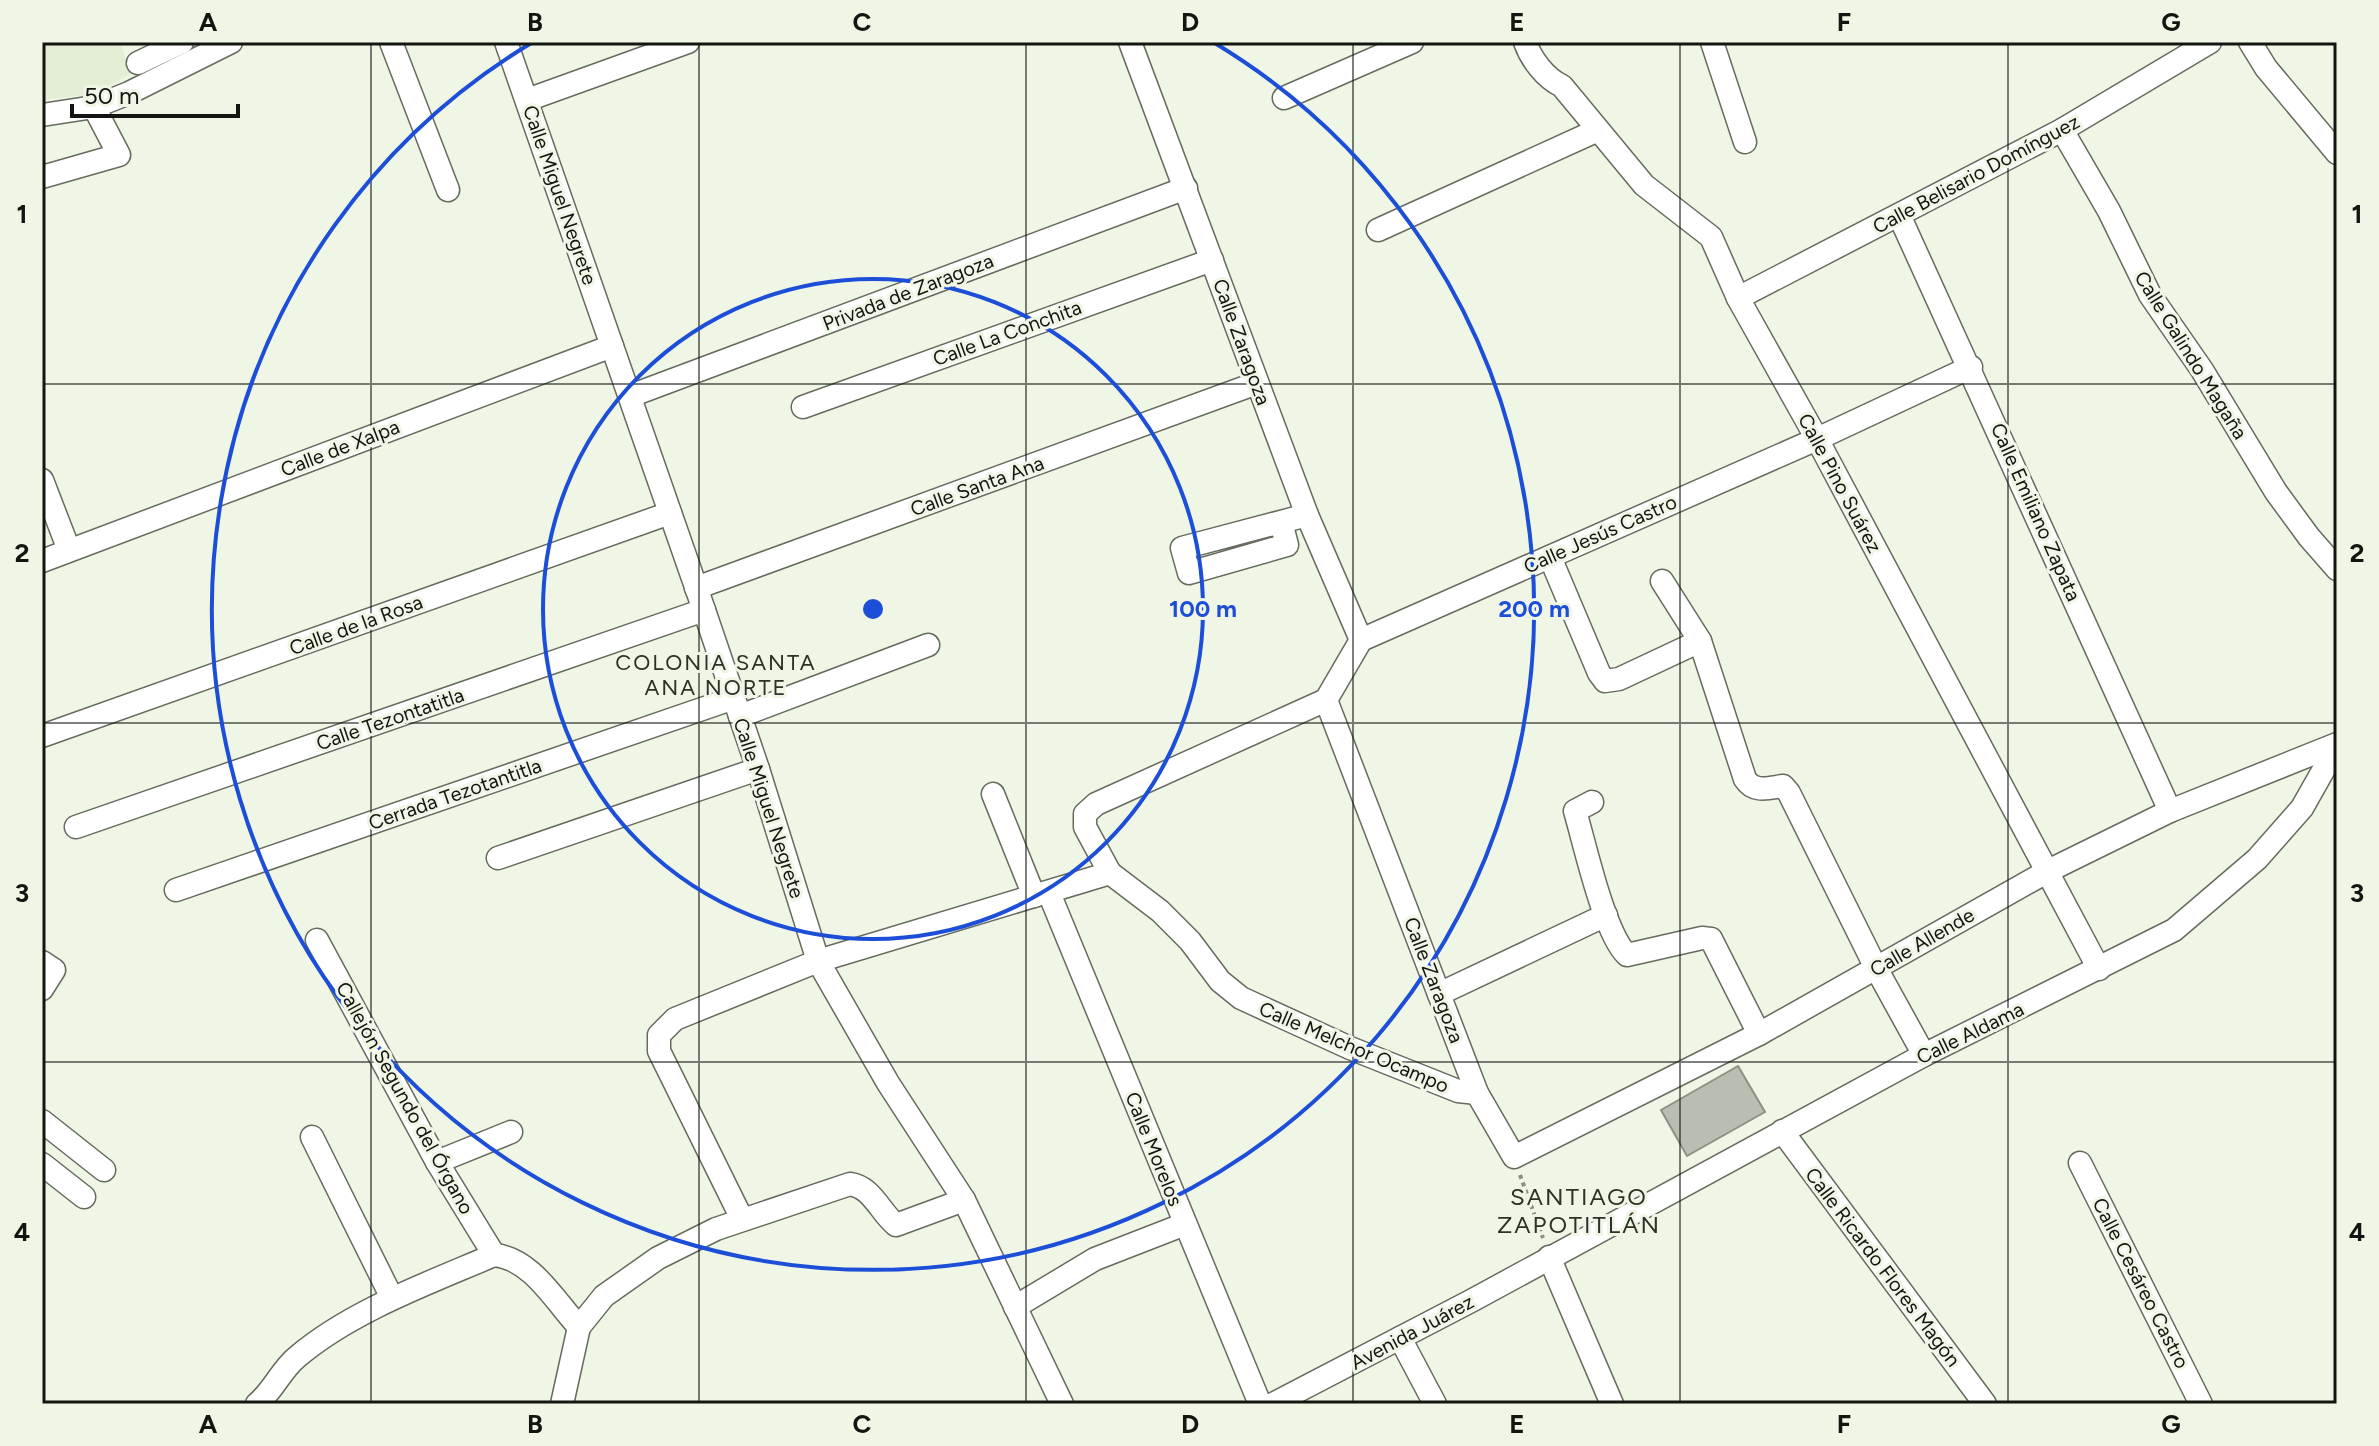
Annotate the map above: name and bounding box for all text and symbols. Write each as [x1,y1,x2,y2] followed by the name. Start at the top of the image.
[199,6,218,38] text: A
[527,6,543,38] text: B
[853,6,872,38] text: C
[1181,6,1199,38] text: D
[1509,6,1525,38] text: E
[1837,6,1851,38] text: F
[2161,6,2181,38] text: G
[72,68,238,118] scale bar
[84,81,140,110] text: 50 m
[518,102,602,288] street label: Calle Miguel Negrete
[1868,109,2084,239] street label: Calle Belisario Domínguez
[17,198,27,230] text: 1
[2352,198,2362,230] text: 1
[819,248,997,336] street label: Privada de Zaragoza
[2130,267,2252,443] street label: Calle Galindo Magaña
[1208,276,1276,408] street label: Calle Zaragoza
[929,295,1085,371] street label: Calle La Conchita
[1793,409,1887,557] street label: Calle Pino Suárez
[277,414,403,482] street label: Calle de Xalpa
[1986,419,2086,605] street label: Calle Emiliano Zapata
[907,451,1047,521] street label: Calle Santa Ana
[1520,489,1680,579] street label: Calle Jesús Castro
[14,537,30,569] text: 2
[2349,537,2365,569] text: 2
[286,590,426,660] street label: Calle de la Rosa
[1169,594,1237,623] text: 100 m
[1498,594,1570,623] text: 200 m
[859,595,887,623] centre of rings
[615,649,817,701] district label: COLONIA SANTA ANA NORTE
[313,682,467,756] street label: Calle Tezontatitla
[729,715,810,901] street label: Calle Miguel Negrete
[365,753,545,835] street label: Cerrada Tezotantitla
[15,877,29,909] text: 3
[2350,877,2364,909] text: 3
[1866,902,1978,981] street label: Calle Allende
[1399,914,1469,1046] street label: Calle Zaragoza
[331,978,479,1218] street label: Callejón Segundo del Órgano
[1256,996,1452,1098] street label: Calle Melchor Ocampo
[1912,997,2028,1069] street label: Calle Aldama
[1120,1088,1188,1210] street label: Calle Morelos
[1800,1163,1966,1371] street label: Calle Ricardo Flores Magón
[1497,1182,1661,1239] district label: SANTIAGO ZAPOTITLÁN
[2088,1194,2194,1372] street label: Calle Cesáreo Castro
[14,1216,30,1248] text: 4
[2349,1216,2365,1248] text: 4
[1346,1289,1478,1375] street label: Avenida Juárez
[199,1408,218,1440] text: A
[527,1408,543,1440] text: B
[853,1408,872,1440] text: C
[1181,1408,1199,1440] text: D
[1509,1408,1525,1440] text: E
[1837,1408,1851,1440] text: F
[2161,1408,2181,1440] text: G

